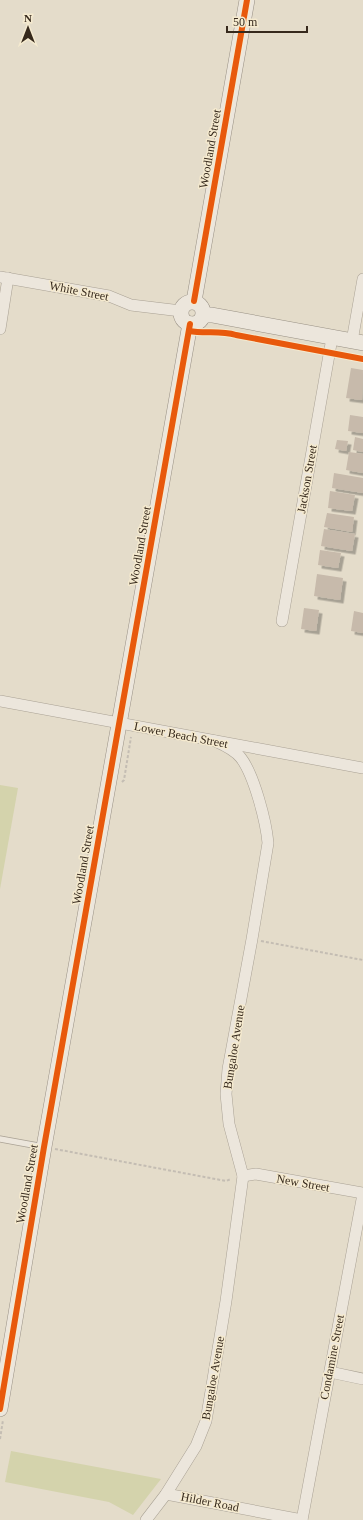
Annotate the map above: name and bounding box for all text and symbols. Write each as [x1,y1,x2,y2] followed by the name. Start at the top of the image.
[8,8,48,48] north arrow
[227,8,307,34] scale bar
[24,12,32,24] text: N
[233,15,258,29] text: 50 m
[196,108,224,190] street label: Woodland Street
[48,278,111,304] street label: White Street
[294,443,320,514] street label: Jackson Street
[126,505,154,587] street label: Woodland Street
[133,719,230,751] street label: Lower Beach Street
[69,824,97,906] street label: Woodland Street
[220,1004,248,1090] street label: Bungaloe Avenue
[13,1143,41,1225] street label: Woodland Street
[275,1171,331,1195] street label: New Street
[317,1313,347,1401] street label: Condamine Street
[199,1335,227,1421] street label: Bungaloe Avenue
[180,1489,240,1515] street label: Hilder Road

